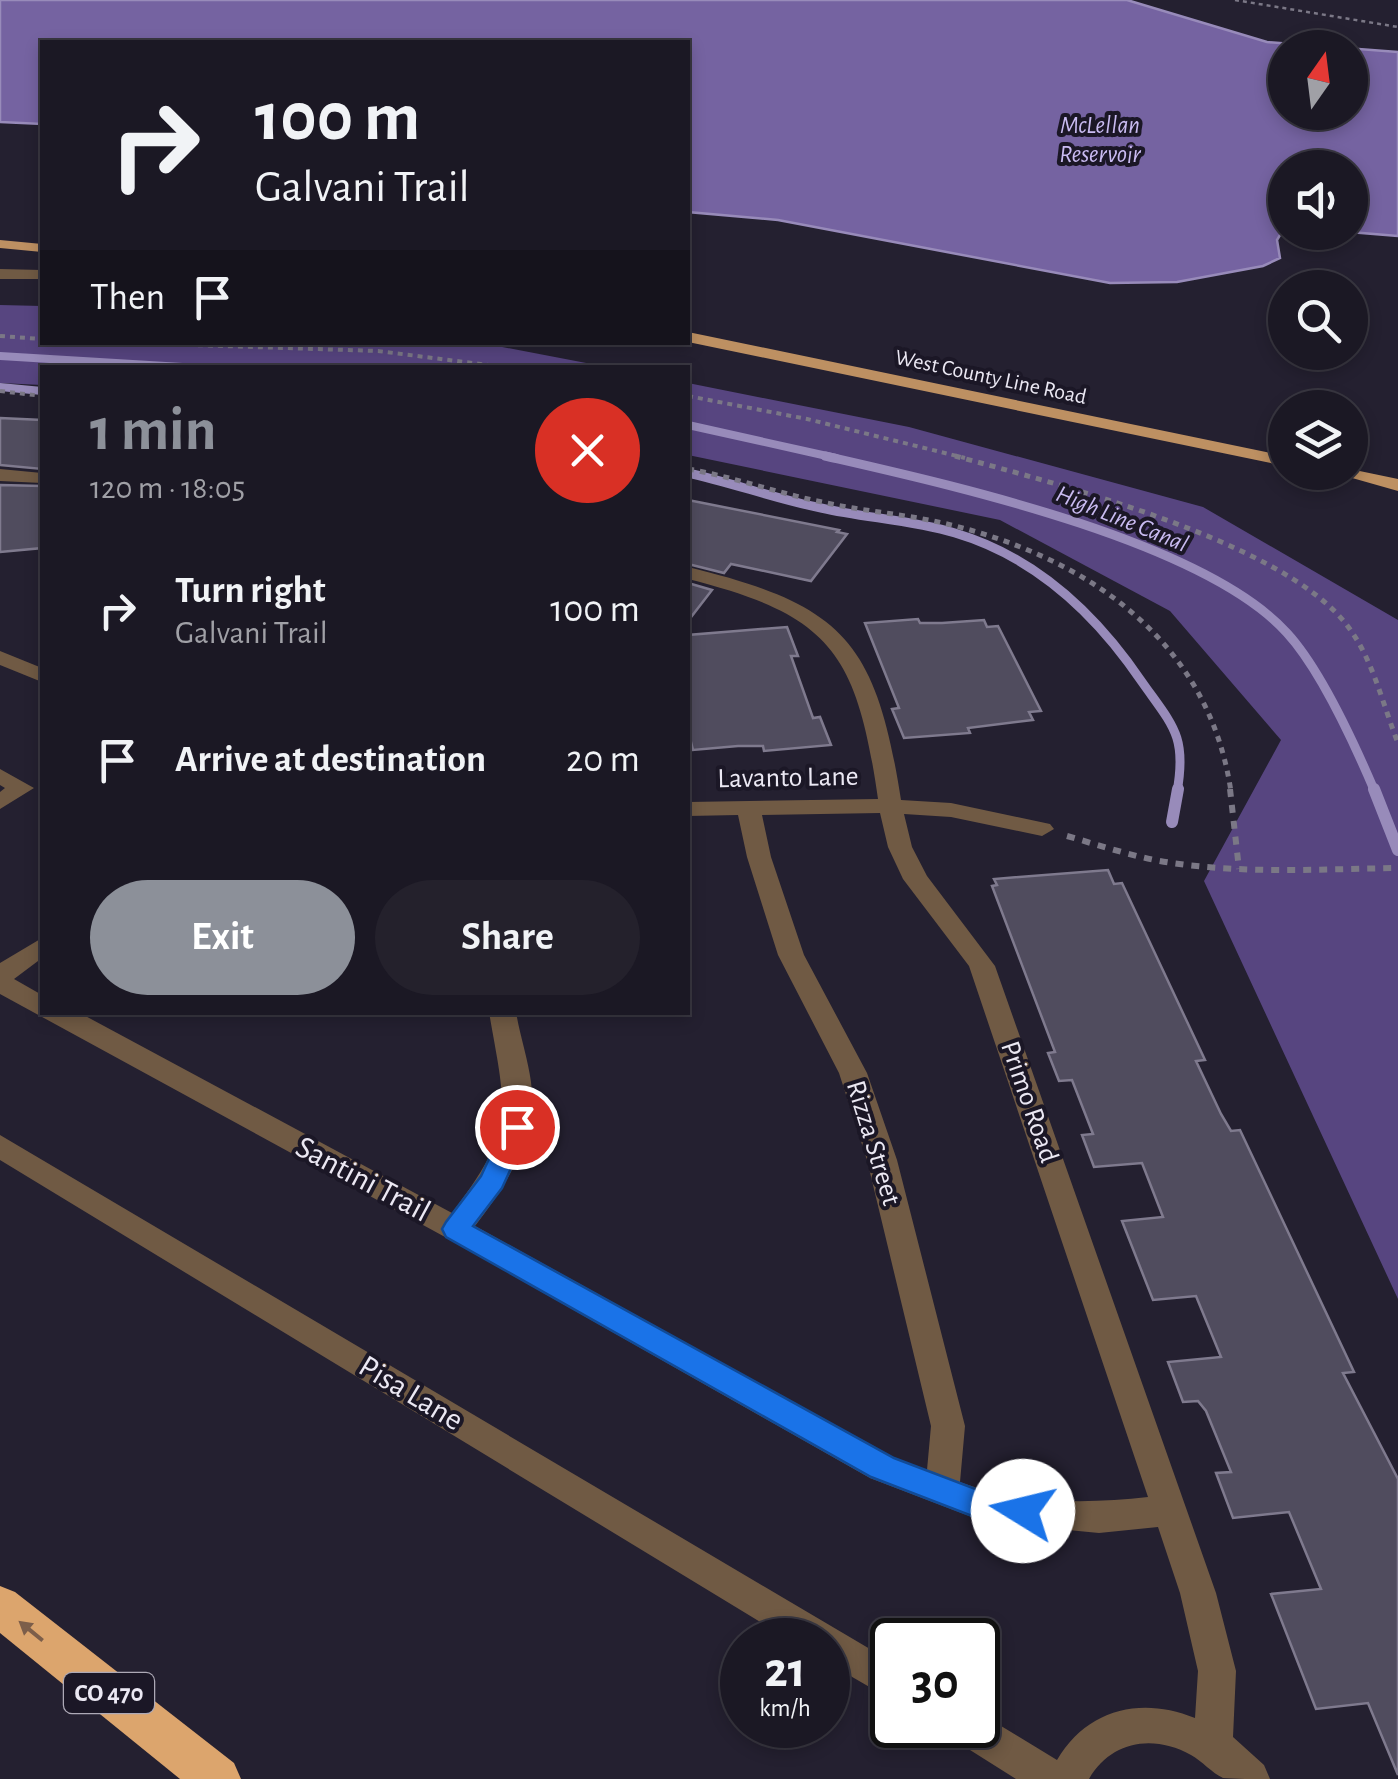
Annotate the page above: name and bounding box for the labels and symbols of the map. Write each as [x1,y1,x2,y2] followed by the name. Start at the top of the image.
[1268,30,1368,130] north arrow
[1059,113,1142,167] water label: McLellan Reservoir
[893,346,1089,408] street label: West County Line Road
[1052,481,1192,557] water label: High Line Canal
[717,763,859,793] street label: Lavanto Lane
[995,1038,1063,1166] street label: Primo Road
[841,1077,905,1209] street label: Rizza Street
[475,1085,560,1170] pin
[291,1130,435,1228] street label: Santini Trail
[353,1350,469,1436] street label: Pisa Lane
[971,1459,1075,1563] position arrow
[870,1618,1000,1748] speed limit sign: 30
[19,1621,44,1642] one-way arrow
[64,1673,154,1713] road number: CO 470

